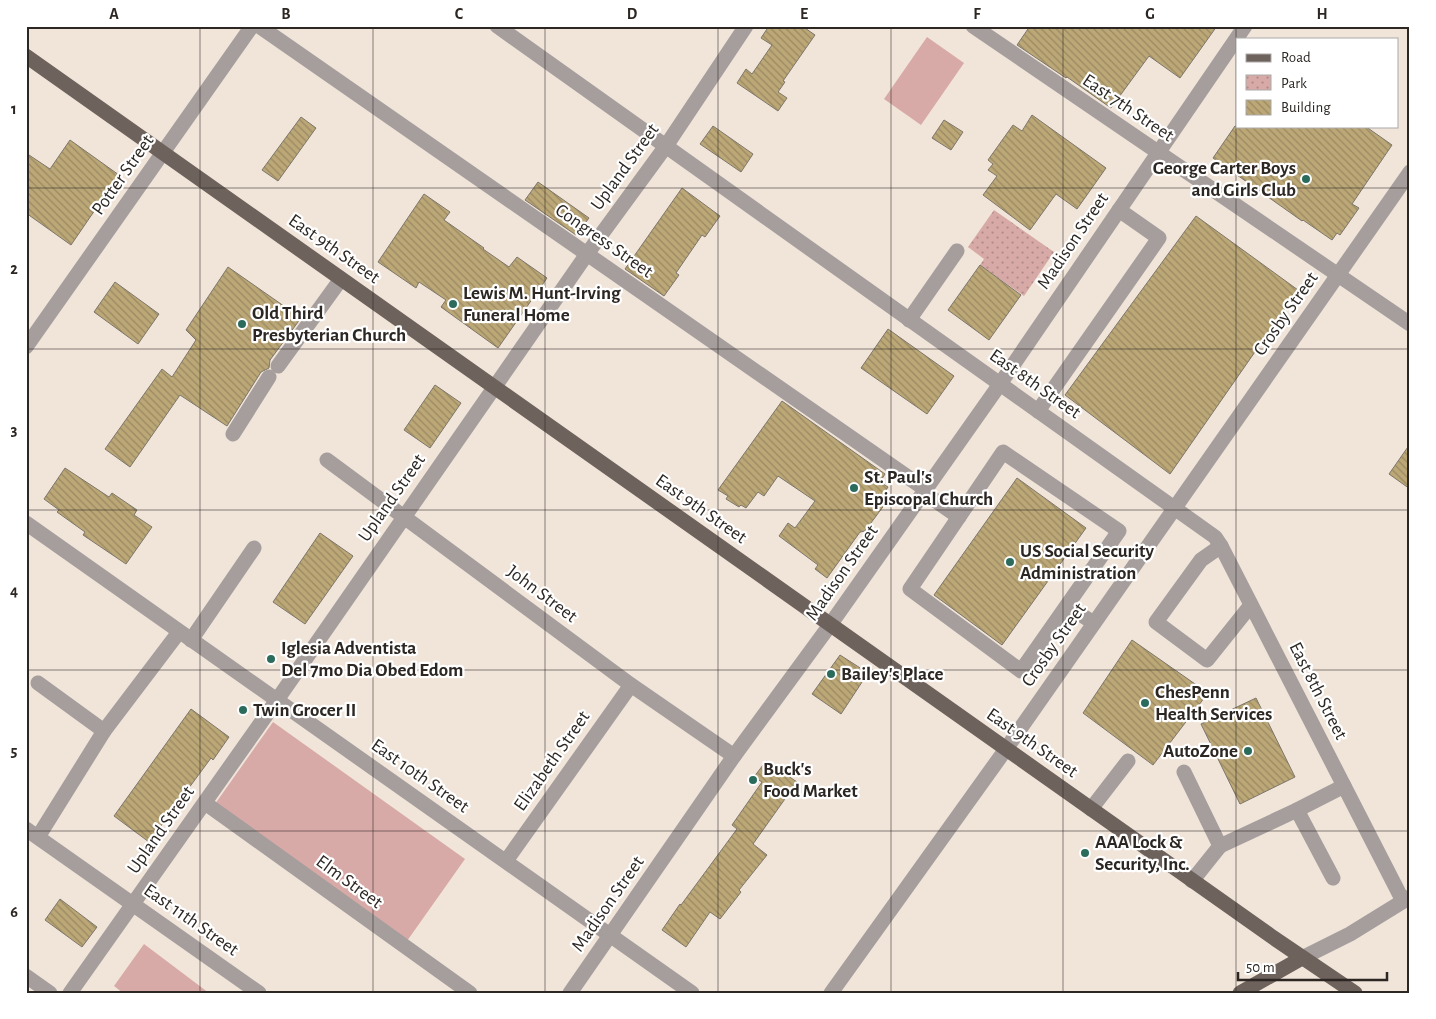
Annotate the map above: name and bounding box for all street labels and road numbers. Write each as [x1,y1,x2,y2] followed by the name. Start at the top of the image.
[1079,71,1177,145] street label: East 7th Street
[587,120,663,214] street label: Upland Street
[89,131,157,219] street label: Potter Street
[1034,189,1112,293] street label: Madison Street
[552,200,656,282] street label: Congress Street
[285,211,383,287] street label: East 9th Street
[1250,269,1322,359] street label: Crosby Street
[986,346,1084,422] street label: East 8th Street
[355,451,429,545] street label: Upland Street
[652,471,750,547] street label: East 9th Street
[802,522,882,624] street label: Madison Street
[503,562,581,626] street label: John Street
[1018,600,1090,690] street label: Crosby Street
[1285,639,1351,743] street label: East 8th Street
[983,705,1081,781] street label: East 9th Street
[511,707,593,815] street label: Elizabeth Street
[368,735,472,817] street label: East 10th Street
[124,783,198,877] street label: Upland Street
[312,852,386,912] street label: Elm Street
[568,853,648,955] street label: Madison Street
[140,880,242,960] street label: East 11th Street

